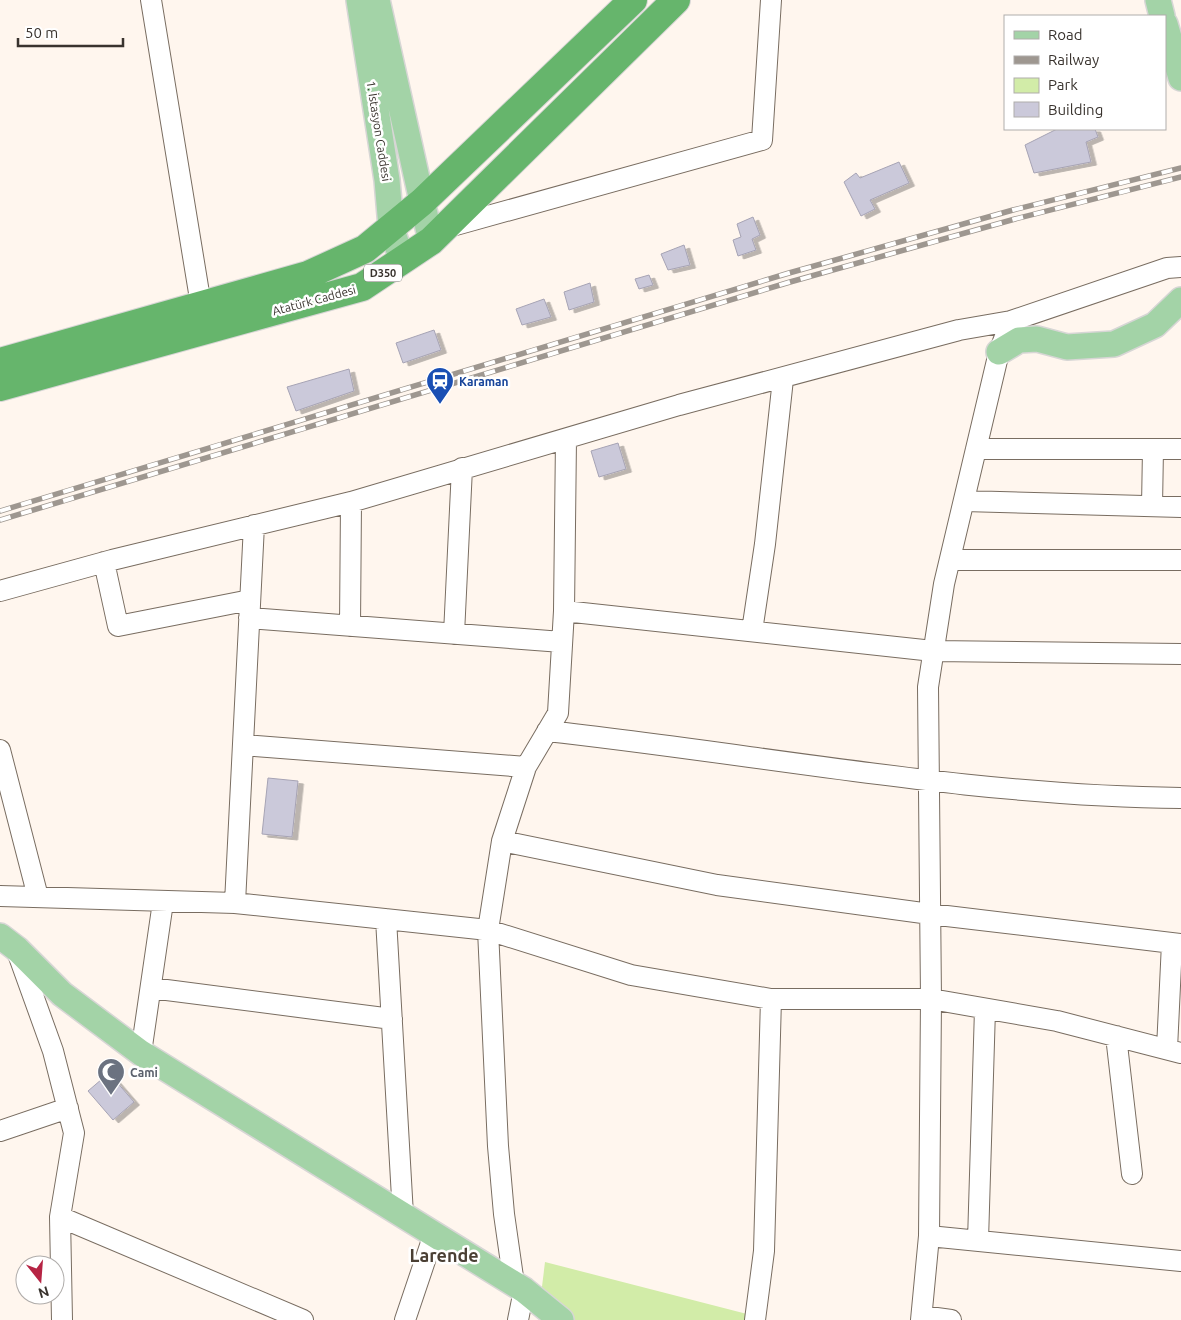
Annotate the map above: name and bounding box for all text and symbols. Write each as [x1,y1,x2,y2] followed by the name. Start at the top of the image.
[18,15,122,47] scale bar
[1004,15,1166,130] legend
[25,24,58,41] text: 50 m
[1048,26,1083,43] text: Road
[1048,51,1099,68] text: Railway
[1048,76,1078,93] text: Park
[365,80,393,182] street label: 1. İstasyon Caddesi
[1048,101,1103,118] text: Building
[364,264,402,282] road number: D350
[271,283,357,317] street label: Atatürk Caddesi
[425,366,455,405] station icon: Karaman
[459,375,509,388] place label: Karaman
[96,1057,126,1096] mosque icon: Cami
[130,1066,158,1079] place label: Cami
[409,1245,479,1265] district label: Larende
[15,1255,65,1305] north arrow
[36,1283,51,1302] text: N

